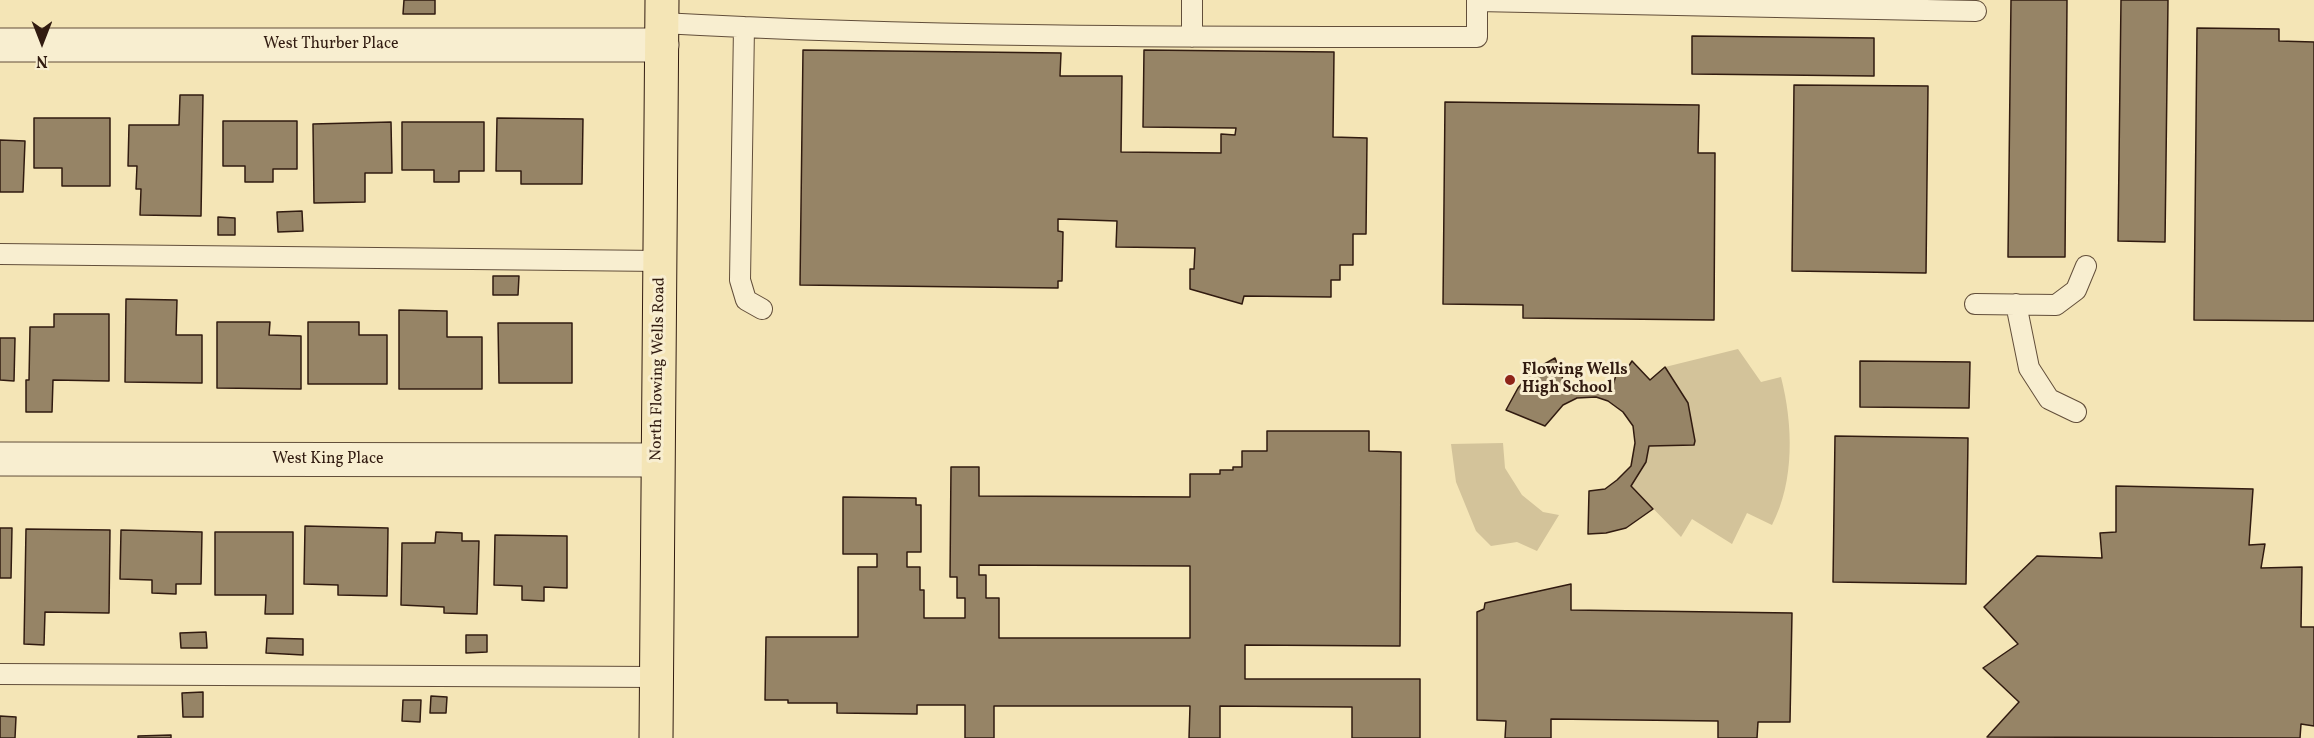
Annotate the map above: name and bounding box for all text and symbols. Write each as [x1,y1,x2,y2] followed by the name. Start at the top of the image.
[12,12,72,72] north arrow
[263,35,399,55] street label: West Thurber Place
[36,49,48,71] text: N
[648,277,670,461] street label: North Flowing Wells Road
[1522,361,1628,399] place label: Flowing Wells High School
[1503,373,1517,387] marker: Flowing Wells High School
[272,450,384,470] street label: West King Place

